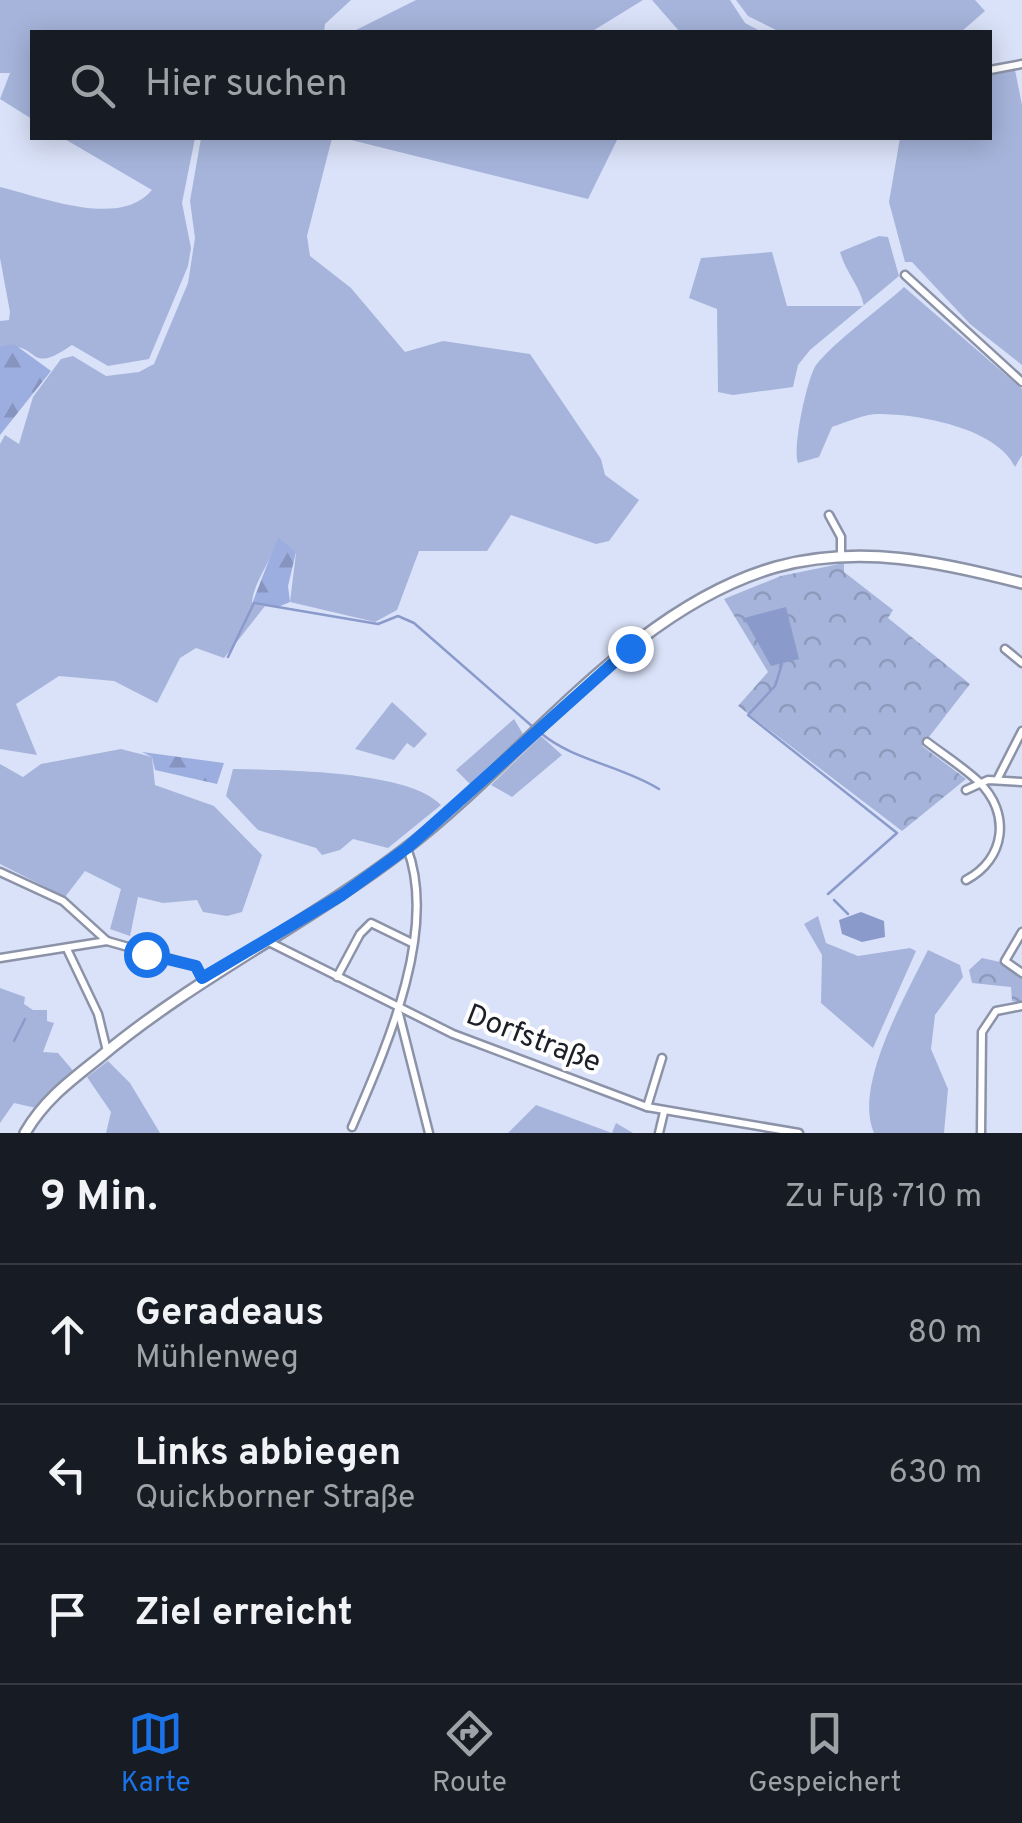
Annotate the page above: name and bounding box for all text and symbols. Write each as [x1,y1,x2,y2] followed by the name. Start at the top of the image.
[30,30,992,140] search box
[65,58,120,113] icon: search
[145,61,348,110] text: Hier suchen
[608,626,654,672] route end
[124,932,170,978] route start
[460,997,606,1083] street label: Dorfstraße
[40,1172,158,1225] text: 9 Min.
[785,1178,982,1218] text: Zu Fuß · 710 m
[135,1290,324,1339] text: Geradeaus
[40,1307,95,1362] icon: ahead
[908,1314,982,1354] text: 80 m
[135,1339,299,1379] text: Mühlenweg
[135,1430,401,1479] text: Links abbiegen
[40,1447,95,1502] icon: left
[889,1454,982,1494] text: 630 m
[135,1479,415,1519] text: Quickborner Straße
[40,1587,95,1642] icon: arrive
[135,1590,353,1639] text: Ziel erreicht
[121,1706,191,1802] tab: Karte
[432,1706,507,1802] tab: Route
[748,1706,901,1802] tab: Gespeichert

